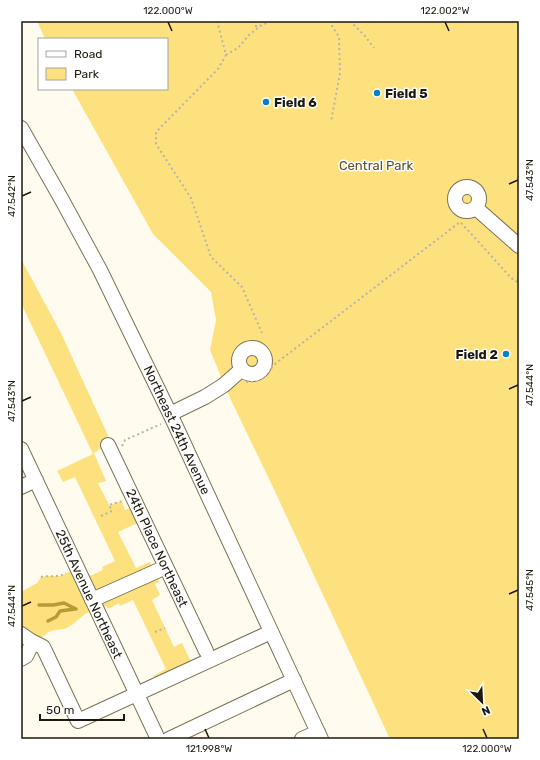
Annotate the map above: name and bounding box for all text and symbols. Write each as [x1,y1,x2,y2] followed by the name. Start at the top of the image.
[143,5,193,17] text: 122.000°W
[421,5,469,17] text: 122.002°W
[38,38,168,90] legend
[74,47,102,61] text: Road
[74,67,100,81] text: Park
[385,86,428,101] place label: Field 5
[372,88,382,98] marker: Field 5
[274,95,317,110] place label: Field 6
[261,97,271,107] marker: Field 6
[339,158,413,173] park label: Central Park
[524,159,536,201] text: 47.543°N
[6,175,18,217] text: 47.542°N
[455,347,498,362] place label: Field 2
[501,349,511,359] marker: Field 2
[140,363,214,497] street label: Northeast 24th Avenue
[524,364,536,406] text: 47.544°N
[6,380,18,422] text: 47.543°N
[123,487,191,609] street label: 24th Place Northeast
[53,527,125,661] street label: 25th Avenue Northeast
[524,569,536,611] text: 47.545°N
[6,585,18,627] text: 47.544°N
[462,682,502,722] north arrow
[40,696,124,722] scale bar
[46,703,74,717] text: 50 m
[480,703,492,718] text: N
[186,743,232,755] text: 121.998°W
[462,743,512,755] text: 122.000°W

